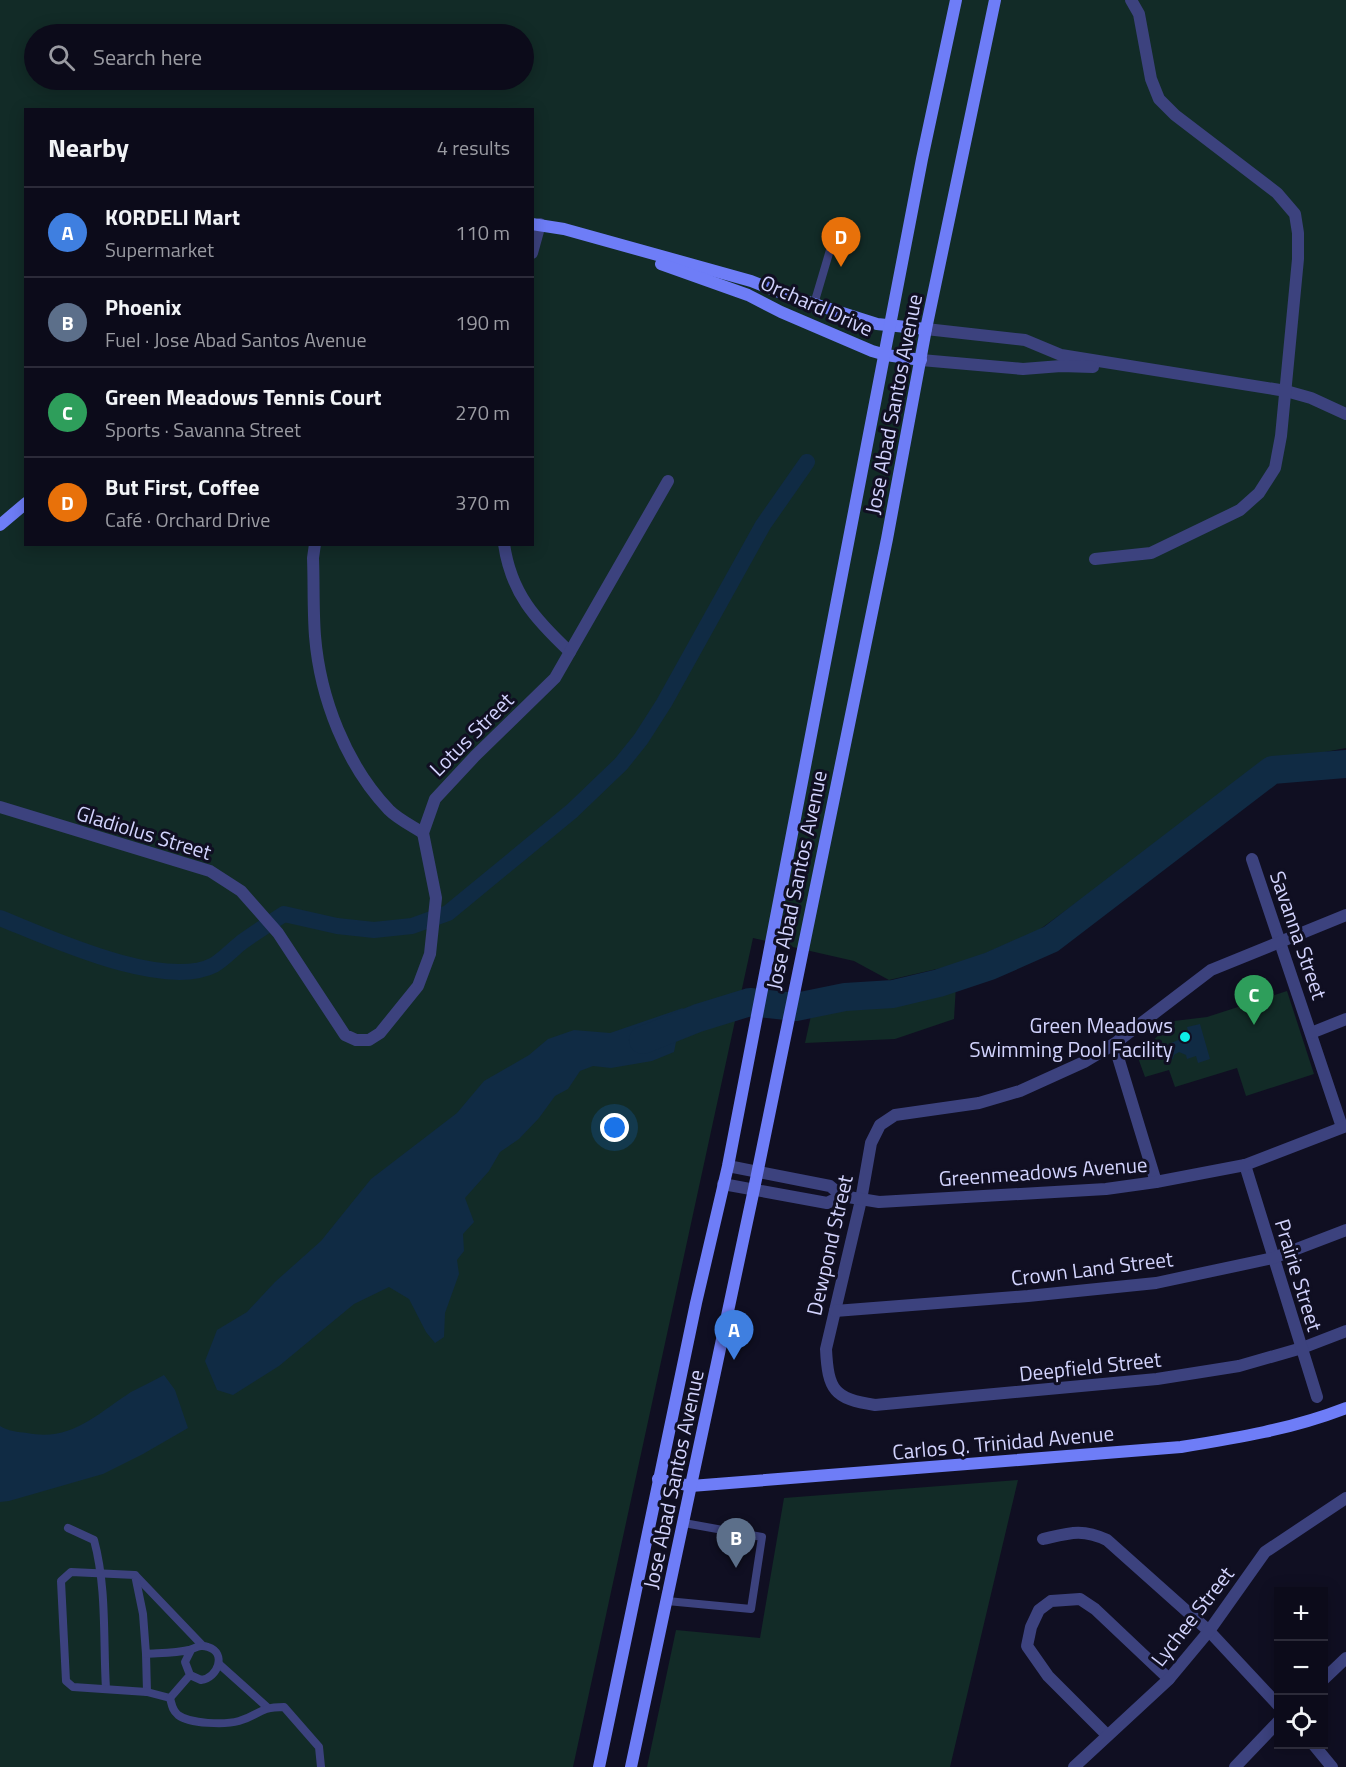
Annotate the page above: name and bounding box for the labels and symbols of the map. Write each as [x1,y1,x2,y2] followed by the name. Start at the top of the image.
[822,218,860,267] pin: D
[755,266,879,344] street label: Orchard Drive
[856,291,930,517] street label: Jose Abad Santos Avenue
[421,684,521,784] street label: Lotus Street
[757,767,835,993] street label: Jose Abad Santos Avenue
[73,796,216,868] street label: Gladiolus Street
[1262,866,1336,1004] street label: Savanna Street
[1234,976,1274,1025] pin: C
[969,1009,1173,1065] place label: Green Meadows Swimming Pool Facility
[1178,1030,1192,1044] marker: Green Meadows Swimming Pool Facility
[600,1113,629,1142] your location
[938,1148,1148,1194] street label: Greenmeadows Avenue
[797,1171,861,1318] street label: Dewpond Street
[1267,1215,1331,1336] street label: Prairie Street
[1009,1242,1175,1294] street label: Crown Land Street
[714,1310,754,1360] pin: A
[1017,1343,1163,1389] street label: Deepfield Street
[634,1366,712,1592] street label: Jose Abad Santos Avenue
[891,1416,1115,1468] street label: Carlos Q. Trinidad Avenue
[716,1518,756,1568] pin: B
[1143,1559,1242,1673] street label: Lychee Street

